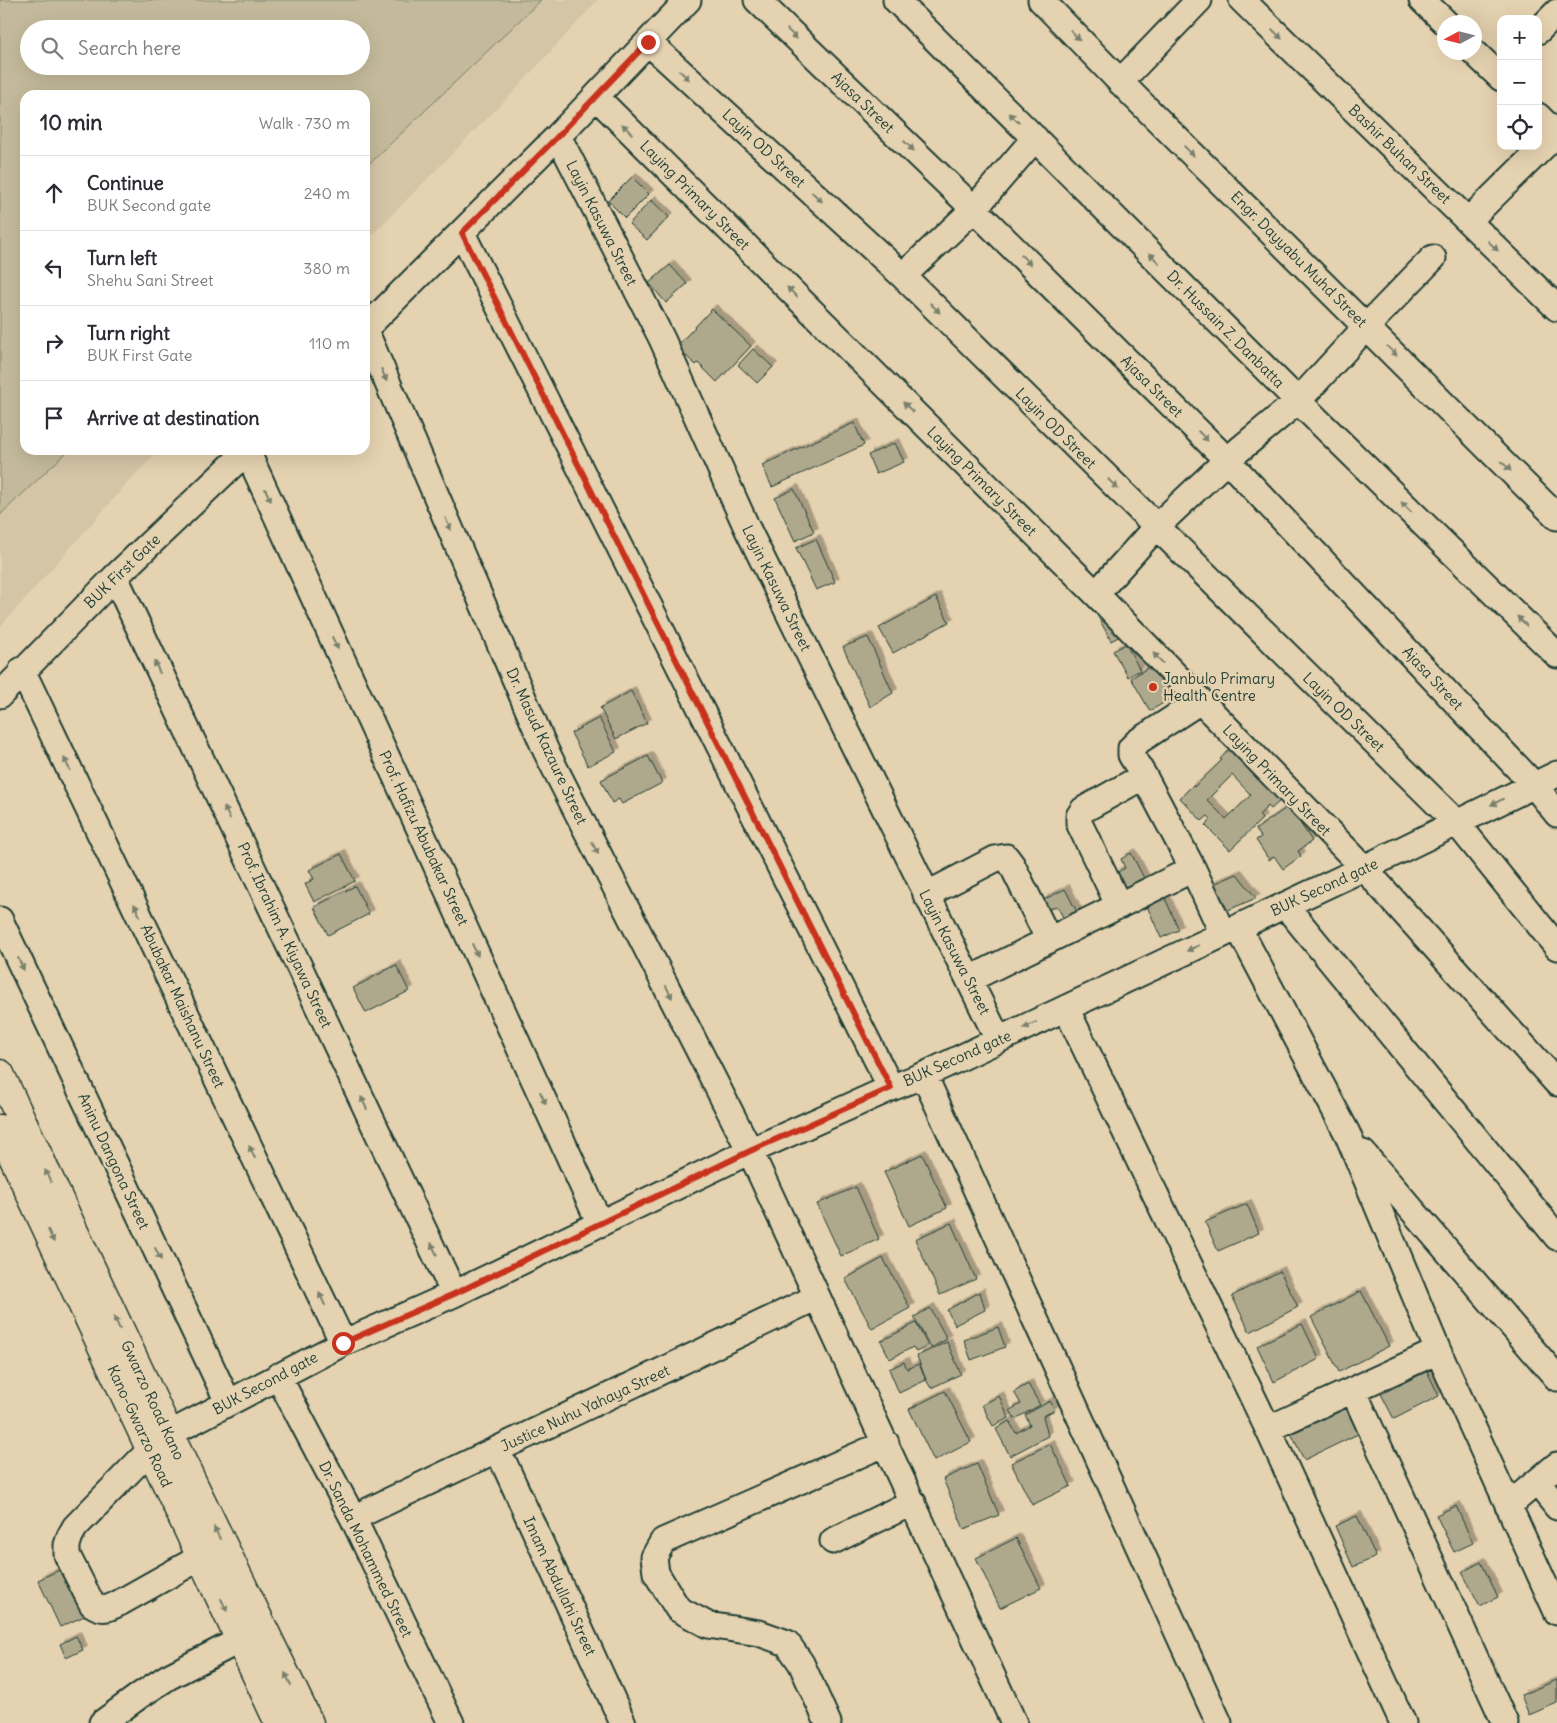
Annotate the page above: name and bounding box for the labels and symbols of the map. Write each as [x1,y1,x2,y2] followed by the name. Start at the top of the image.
[1437,15,1482,60] north arrow
[786,28,798,40] one-way arrow
[1271,28,1283,40] one-way arrow
[1069,29,1081,41] one-way arrow
[637,31,660,54] route end
[827,67,899,137] street label: Ajasa Street
[678,69,690,81] one-way arrow
[1345,100,1455,208] street label: Bashir Buhan Street
[719,105,809,191] street label: Layin OD Street
[1008,112,1020,124] one-way arrow
[622,123,634,135] one-way arrow
[636,136,754,254] street label: Laying Primary Street
[903,140,915,152] one-way arrow
[1183,145,1195,157] one-way arrow
[562,157,642,289] street label: Layin Kasuwa Street
[1227,187,1371,331] street label: Engr. Dayyabu Muhd Street
[810,191,822,203] one-way arrow
[1487,240,1499,252] one-way arrow
[1148,252,1160,264] one-way arrow
[1019,254,1031,266] one-way arrow
[1163,266,1289,392] street label: Dr. Hussain Z. Danbatta
[787,287,799,299] one-way arrow
[929,302,941,314] one-way arrow
[1385,345,1397,357] one-way arrow
[1117,351,1187,421] street label: Ajasa Street
[381,368,389,382] one-way arrow
[1012,384,1100,472] street label: Layin OD Street
[902,401,914,413] one-way arrow
[923,422,1041,540] street label: Laying Primary Street
[1197,430,1209,442] one-way arrow
[1500,460,1512,472] one-way arrow
[1106,478,1118,490] one-way arrow
[264,488,272,502] one-way arrow
[1401,501,1413,513] one-way arrow
[445,517,453,532] one-way arrow
[738,522,816,654] street label: Layin Kasuwa Street
[80,530,164,612] street label: BUK First Gate
[1516,615,1528,627] one-way arrow
[331,636,339,650] one-way arrow
[1399,642,1467,714] street label: Ajasa Street
[1152,653,1164,665] one-way arrow
[153,660,161,674] one-way arrow
[502,665,592,827] street label: Dr. Masud Kazaure Street
[1299,668,1389,756] street label: Layin OD Street
[1163,669,1275,705] place label: Janbulo Primary Health Centre
[1147,681,1159,693] marker: Janbulo Primary Health Centre
[1219,720,1335,840] street label: Laying Primary Street
[375,747,473,929] street label: Prof. Hafizu Abubakar Street
[63,757,71,771] one-way arrow
[1490,798,1504,806] one-way arrow
[223,806,231,821] one-way arrow
[234,839,336,1031] street label: Prof. Ibrahim A. Kiyawa Street
[591,840,599,855] one-way arrow
[1267,854,1381,920] street label: BUK Second gate
[915,886,995,1018] street label: Layin Kasuwa Street
[133,903,141,918] one-way arrow
[137,921,229,1091] street label: Abubakar Maishanu Street
[471,943,479,957] one-way arrow
[1186,945,1200,953] one-way arrow
[17,957,25,971] one-way arrow
[665,985,673,1000] one-way arrow
[1023,1021,1037,1029] one-way arrow
[900,1026,1014,1090] street label: BUK Second gate
[74,1090,154,1232] street label: Aninu Dangona Street
[539,1091,547,1105] one-way arrow
[360,1096,368,1110] one-way arrow
[248,1145,256,1159] one-way arrow
[43,1169,51,1183] one-way arrow
[47,1229,55,1243] one-way arrow
[429,1242,438,1257] one-way arrow
[154,1246,162,1261] one-way arrow
[318,1292,326,1306] one-way arrow
[112,1316,120,1330] one-way arrow
[332,1332,355,1355] route start
[117,1337,189,1463] street label: Gwarzo Road Kano
[209,1347,321,1419] street label: BUK Second gate
[497,1360,673,1456] street label: Justice Nuhu Yahaya Street
[103,1362,177,1490] street label: Kano-Gwarzo Road
[315,1458,417,1640] street label: Dr. Sanda Mohammed Street
[519,1513,601,1659] street label: Imam Abdullahi Street
[213,1526,221,1540] one-way arrow
[220,1598,228,1612] one-way arrow
[284,1672,292,1686] one-way arrow

